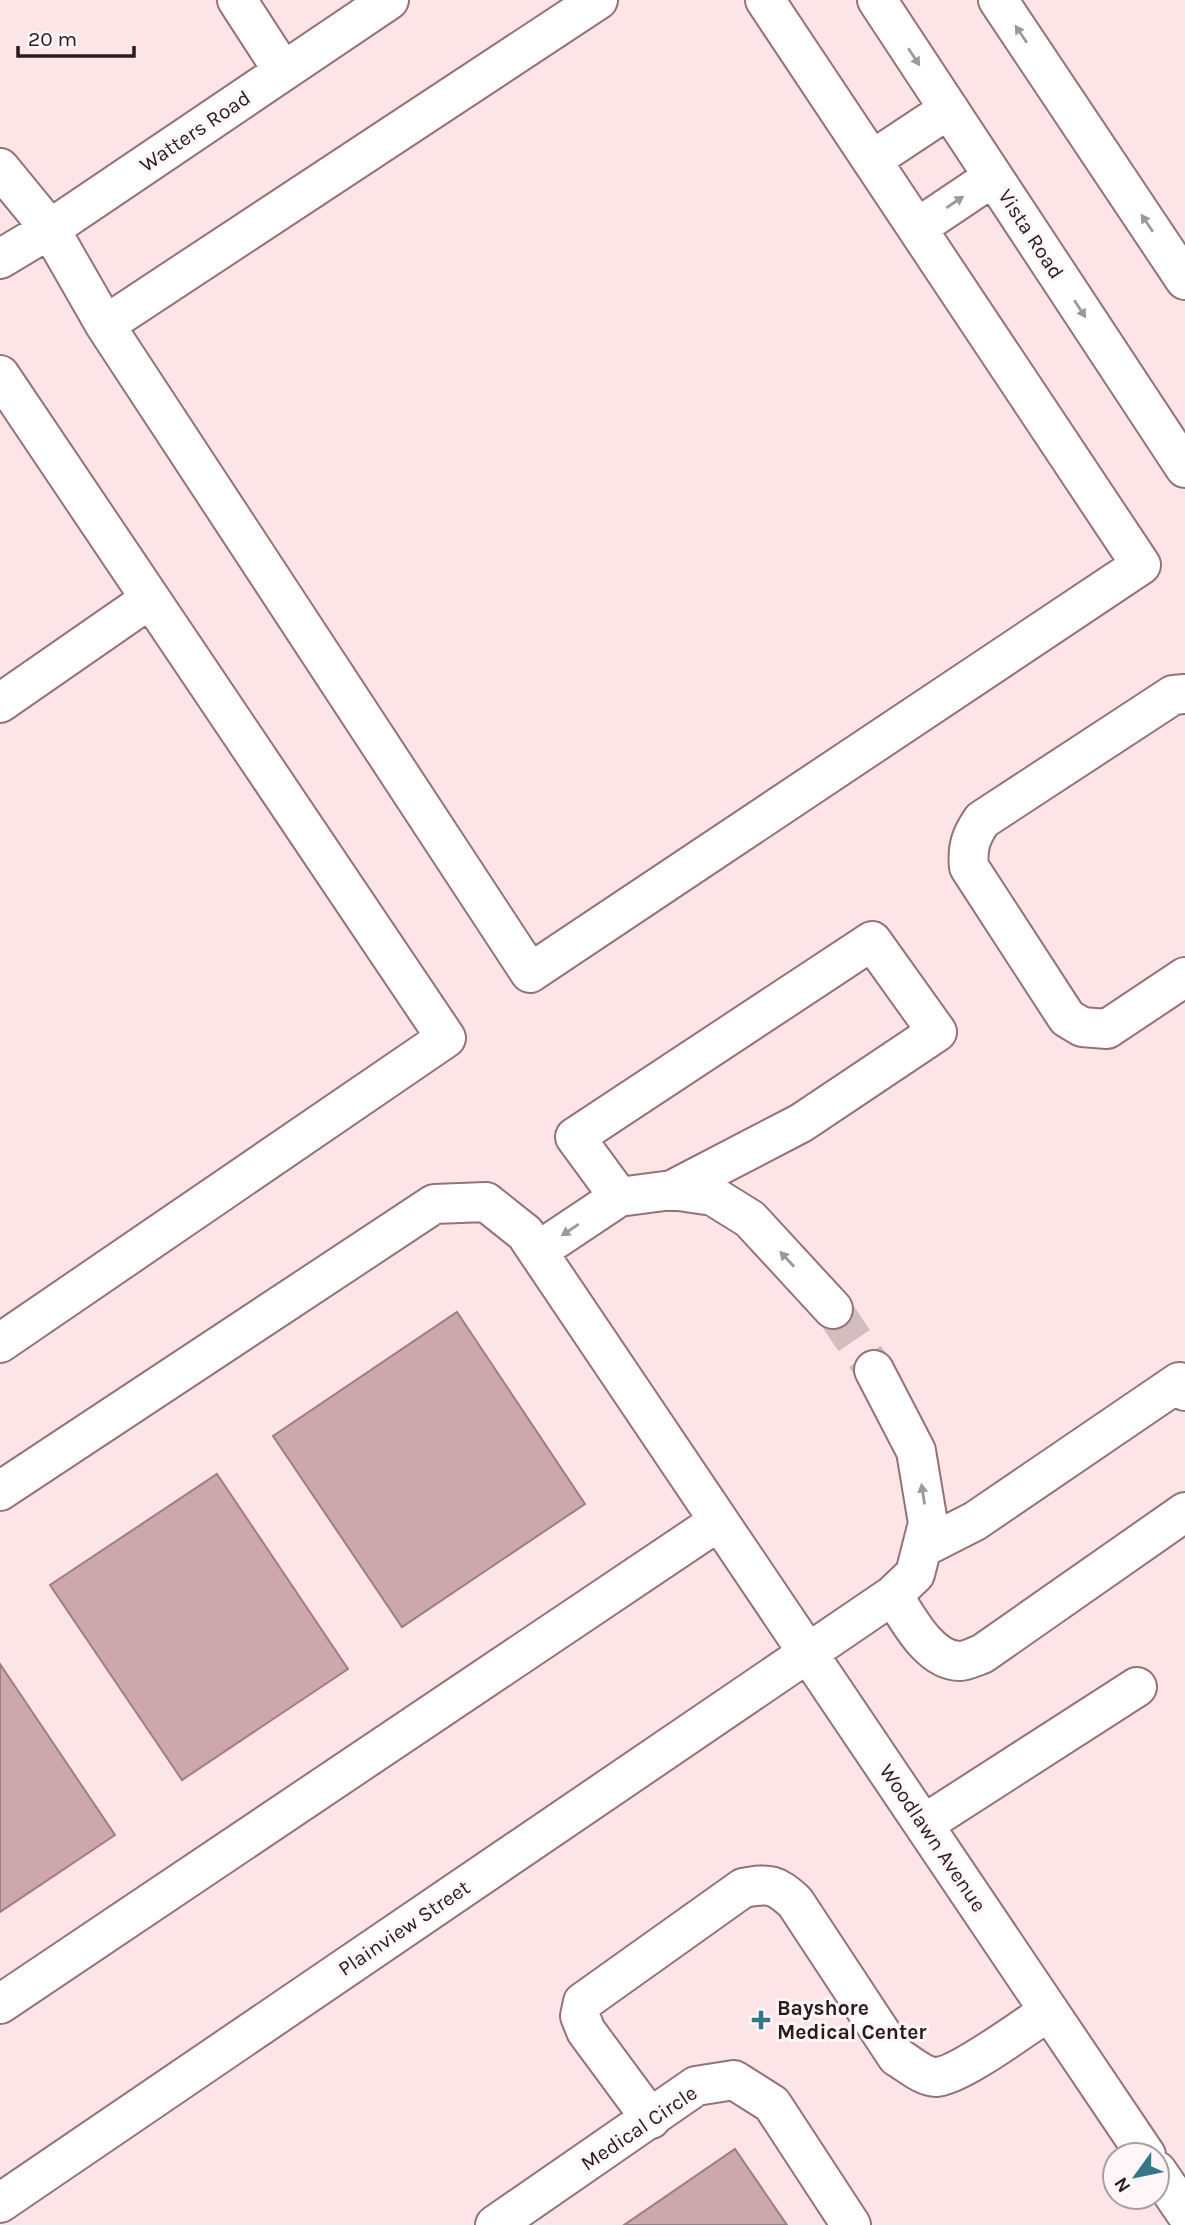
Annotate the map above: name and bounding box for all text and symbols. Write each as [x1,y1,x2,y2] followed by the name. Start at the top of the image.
[18,14,133,58] scale bar
[1014,25,1028,43] one-way arrow
[28,27,77,51] text: 20 m
[908,47,921,67] one-way arrow
[135,85,255,177] street label: Watters Road
[993,185,1069,283] street label: Vista Road
[946,195,964,209] one-way arrow
[1141,213,1154,233] one-way arrow
[1073,299,1086,318] one-way arrow
[560,1223,579,1236] one-way arrow
[779,1251,795,1268] one-way arrow
[917,1483,928,1505] one-way arrow
[875,1760,991,1916] street label: Woodlawn Avenue
[334,1875,474,1981] street label: Plainview Street
[777,1996,927,2044] place label: Bayshore Medical Center
[751,2010,771,2030] marker: Bayshore Medical Center
[576,2080,702,2176] street label: Medical Circle
[1101,2141,1171,2211] north arrow
[1110,2173,1136,2196] text: N

